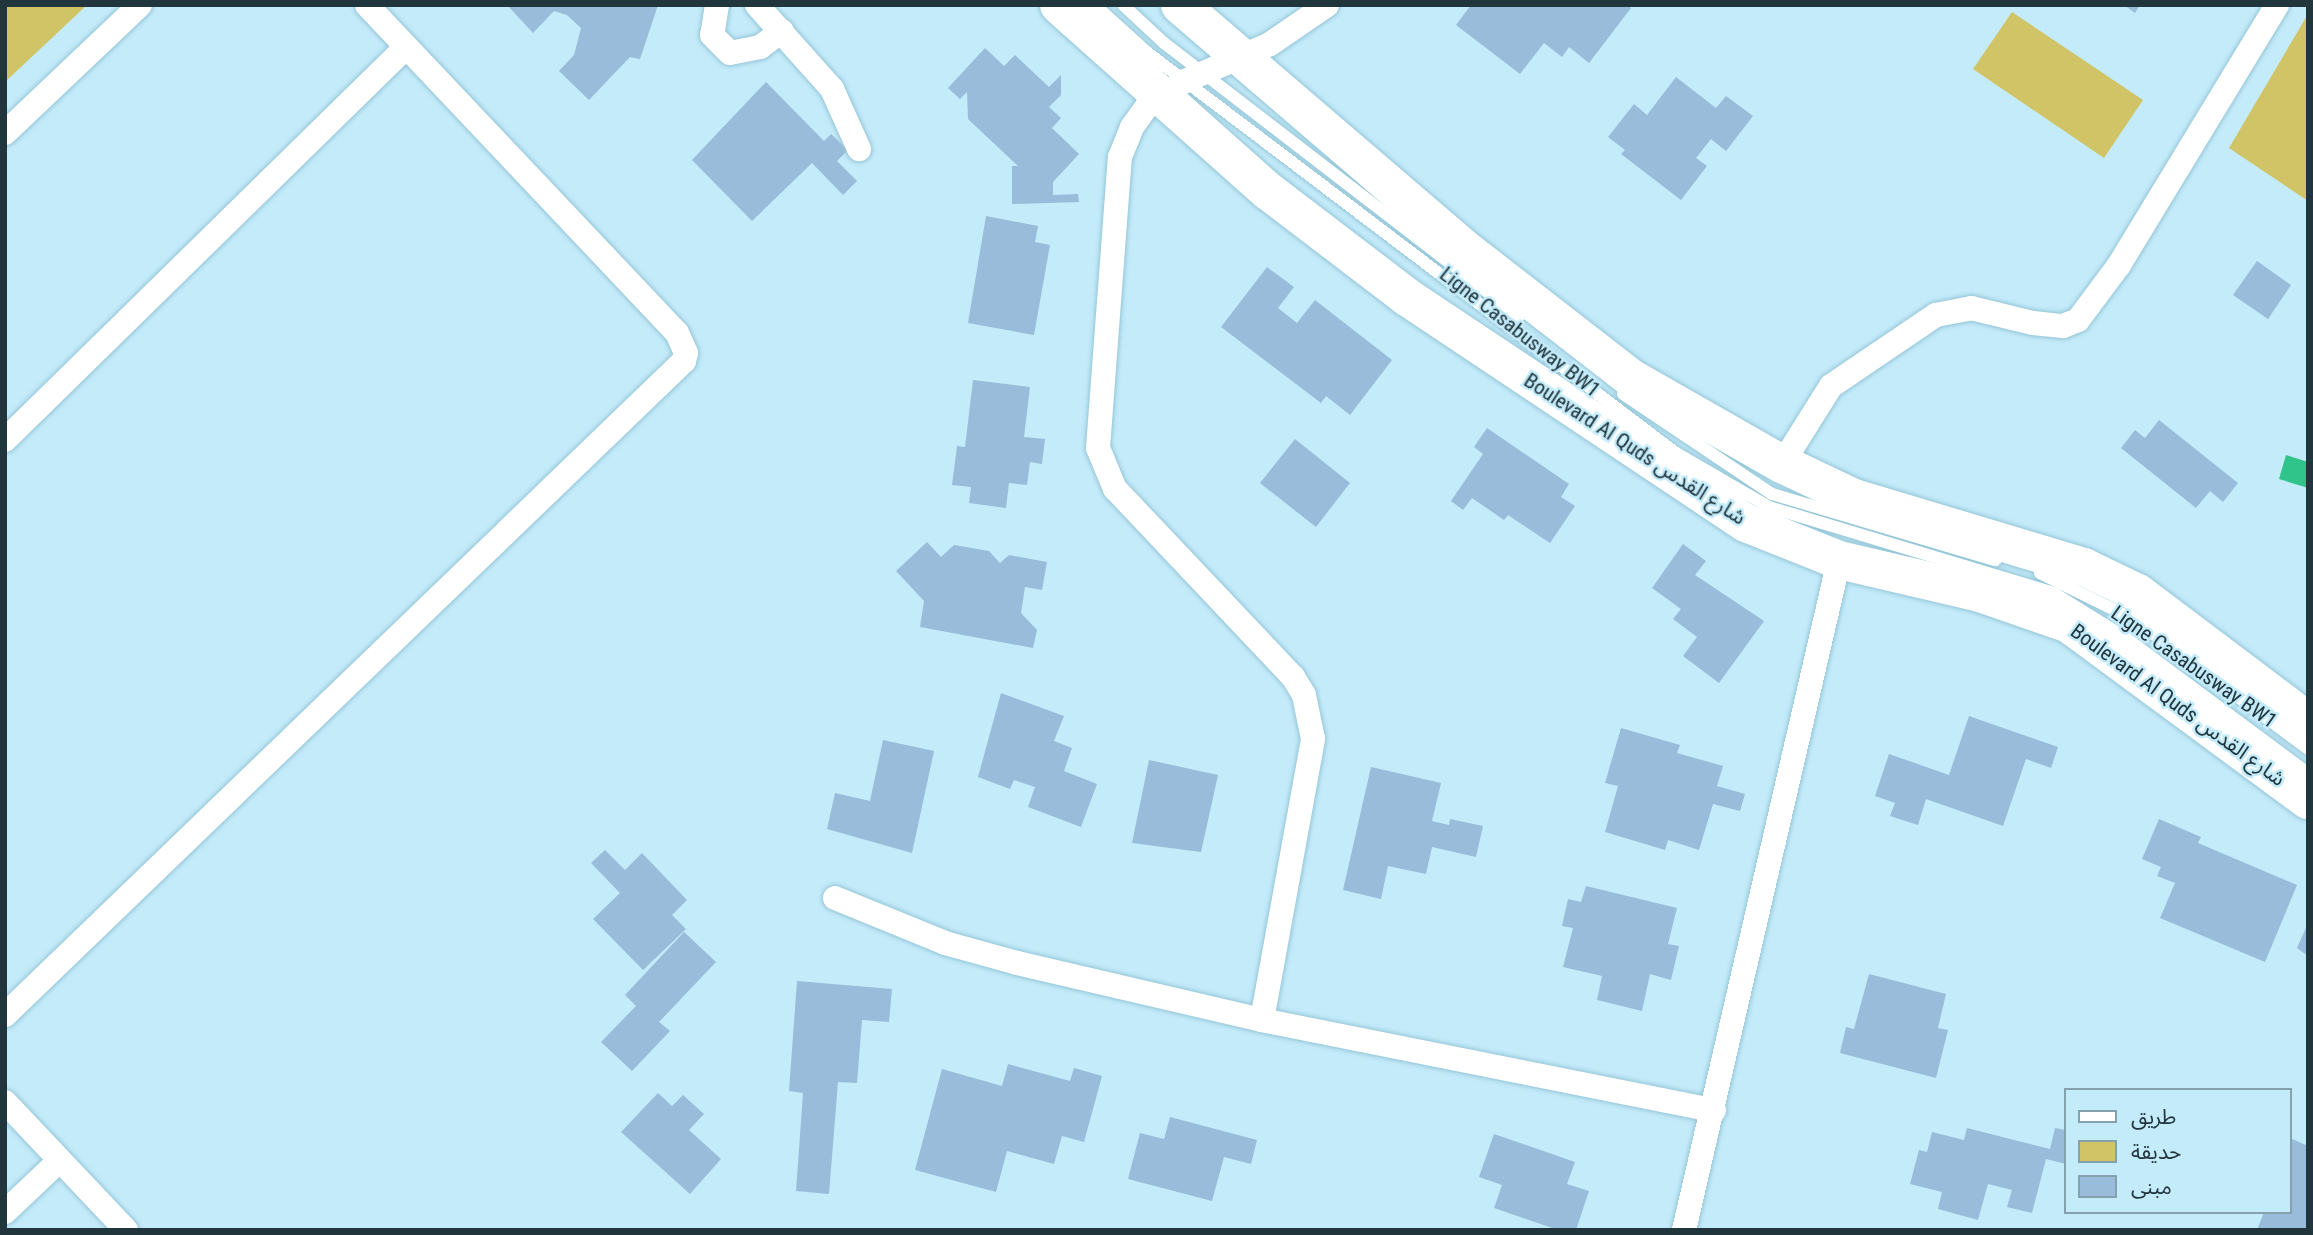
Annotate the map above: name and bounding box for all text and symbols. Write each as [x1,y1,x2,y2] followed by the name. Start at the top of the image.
[1435,262,1605,402] street label: Ligne Casabusway BW1
[1519,368,1751,530] street label: Boulevard Al Quds شارع القدس
[2106,600,2282,734] street label: Ligne Casabusway BW1
[2066,619,2290,791] street label: Boulevard Al Quds شارع القدس
[2064,1088,2292,1214] legend
[2131,1105,2176,1129] text: طريق
[2131,1140,2181,1164] text: حديقة
[2131,1175,2172,1199] text: مبنى

